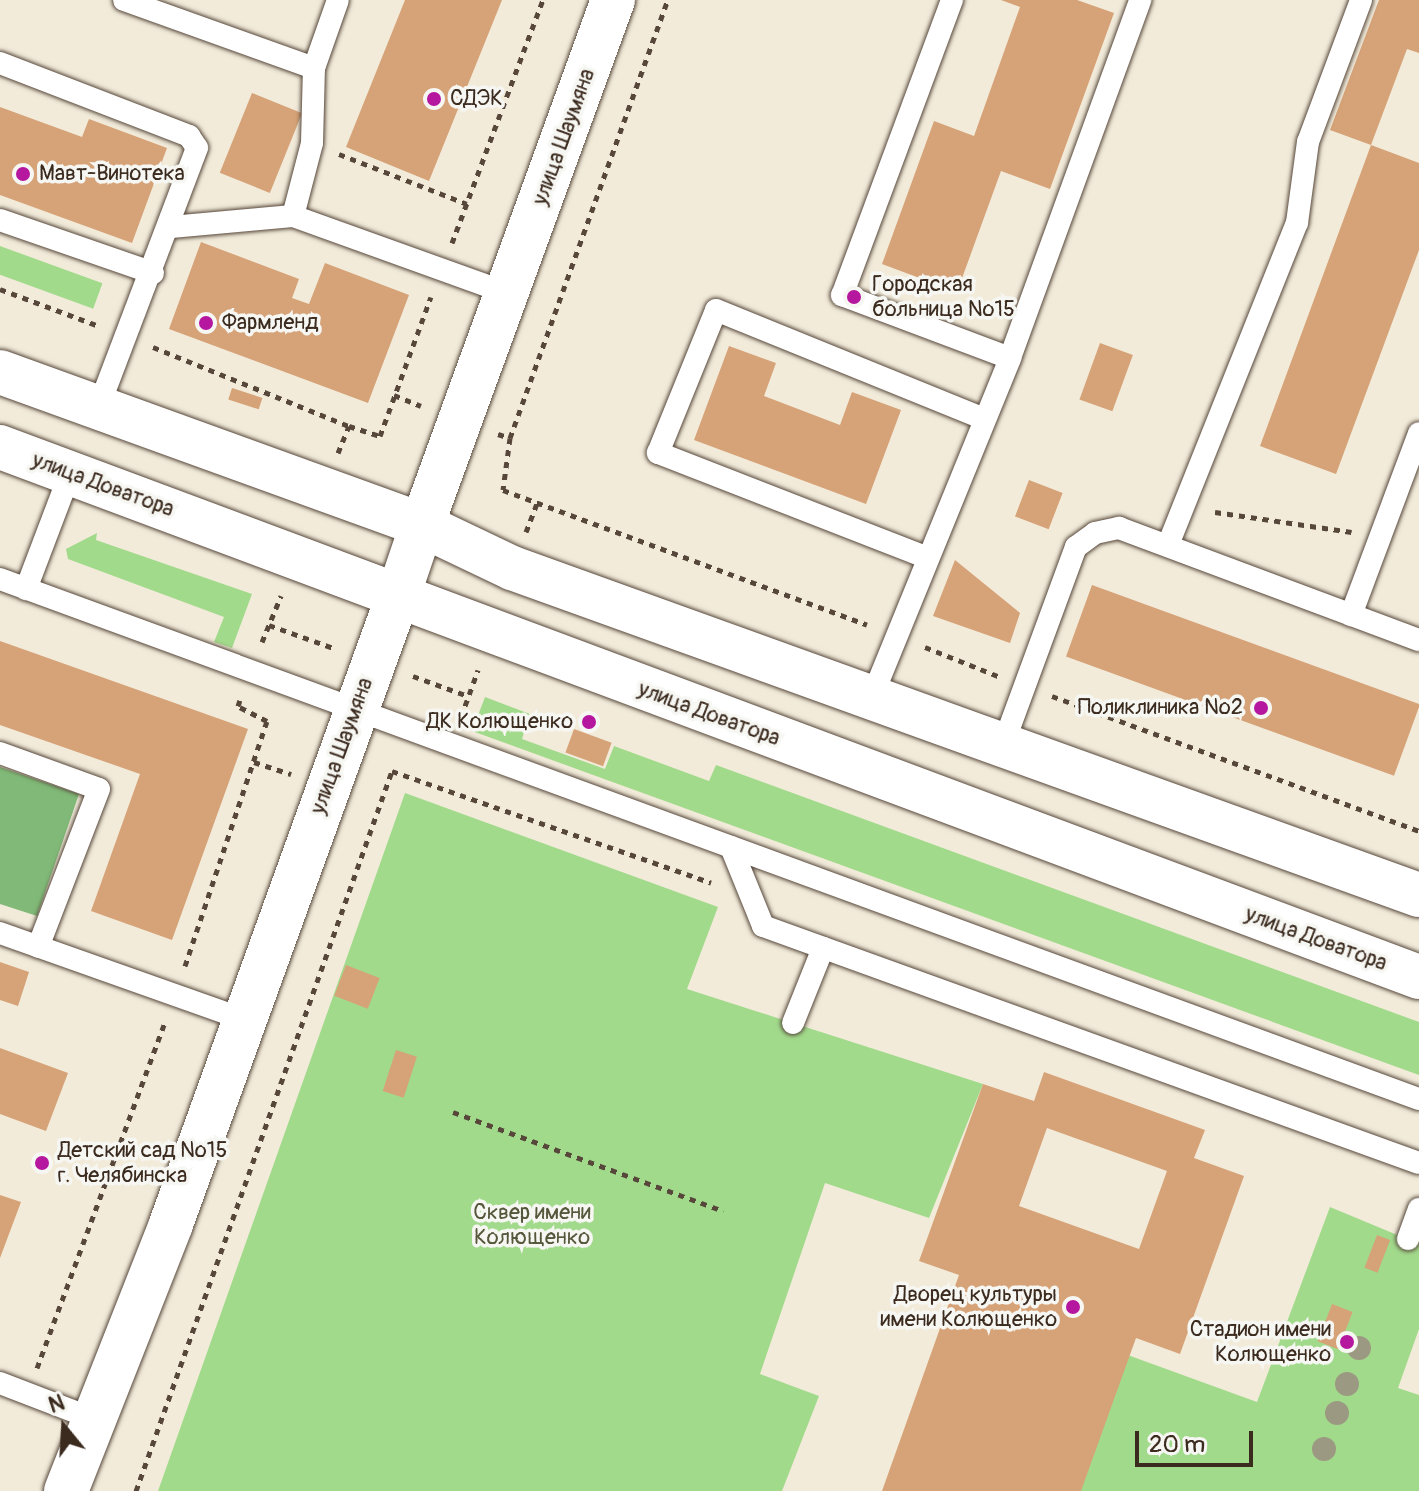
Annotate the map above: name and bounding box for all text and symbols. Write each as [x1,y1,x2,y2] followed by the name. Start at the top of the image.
[527,65,601,209] street label: улица Шаумяна
[450,86,503,112] place label: СДЭК
[425,90,443,108] marker: СДЭК
[39,161,185,187] place label: Мавт-Винотека
[14,165,32,183] marker: Мавт-Винотека
[872,271,1015,322] place label: Городская больница №15
[843,286,865,308] marker: Городская больница №15
[222,310,318,336] place label: Фармленд
[197,314,215,332] marker: Фармленд
[28,447,178,523] street label: улица Доватора
[305,674,379,818] street label: улица Шаумяна
[634,676,784,752] street label: улица Доватора
[1078,695,1243,721] place label: Поликлиника №2
[1250,697,1272,719] marker: Поликлиника №2
[426,709,573,735] place label: ДК Колющенко
[580,713,598,731] marker: ДК Колющенко
[1241,901,1391,977] street label: улица Доватора
[58,1137,227,1188] place label: Детский сад №15 г. Челябинска
[33,1154,51,1172] marker: Детский сад №15 г. Челябинска
[473,1199,591,1250] park label: Сквер имени Колющенко
[880,1281,1057,1332] place label: Дворец культуры имени Колющенко
[1064,1298,1082,1316] marker: Дворец культуры имени Колющенко
[1190,1316,1331,1368] place label: Стадион имени Колющенко
[1338,1333,1356,1351] marker: Стадион имени Колющенко
[24,1387,104,1467] north arrow
[45,1389,68,1420] text: N
[1139,1415,1257,1465] scale bar
[1149,1430,1205,1459] text: 20 m

